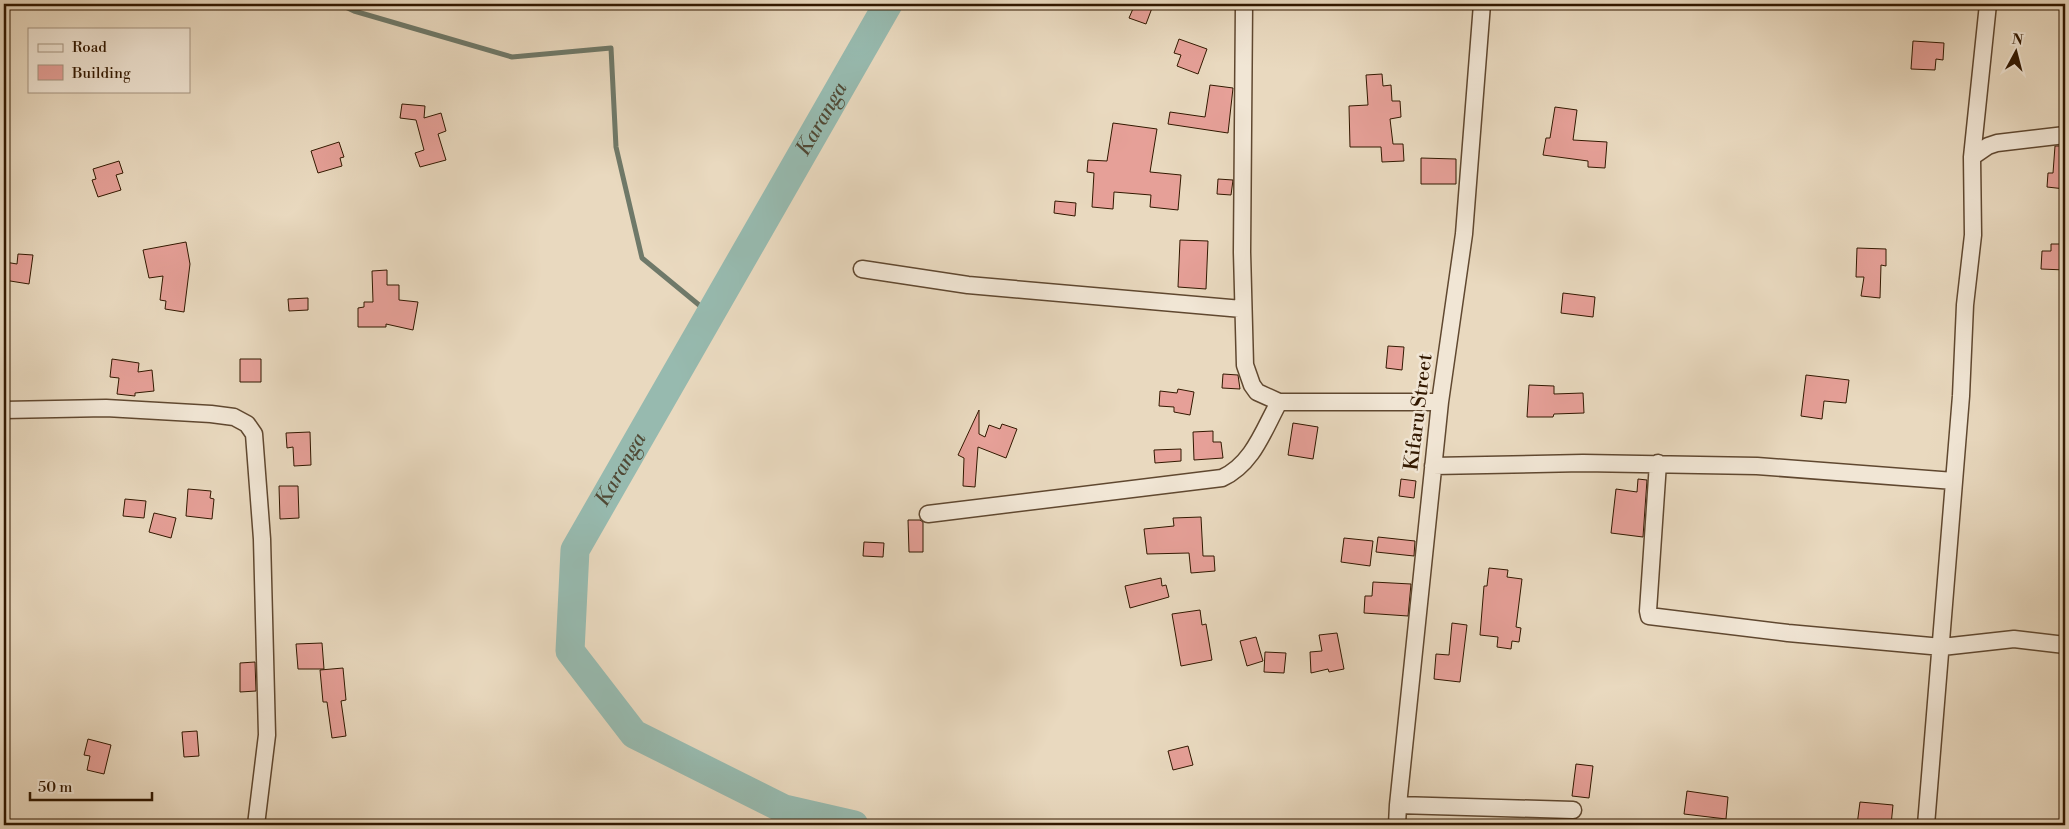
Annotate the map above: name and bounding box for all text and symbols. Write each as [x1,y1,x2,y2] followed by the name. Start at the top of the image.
[28,28,190,92] legend
[1992,28,2042,78] north arrow
[2011,30,2024,50] text: N
[72,38,107,57] text: Road
[71,64,131,83] text: Building
[791,77,853,161] water label: Karanga
[1399,352,1439,472] street label: Kifaru Street
[590,428,653,511] water label: Karanga
[30,769,152,801] scale bar
[38,778,72,797] text: 50 m

